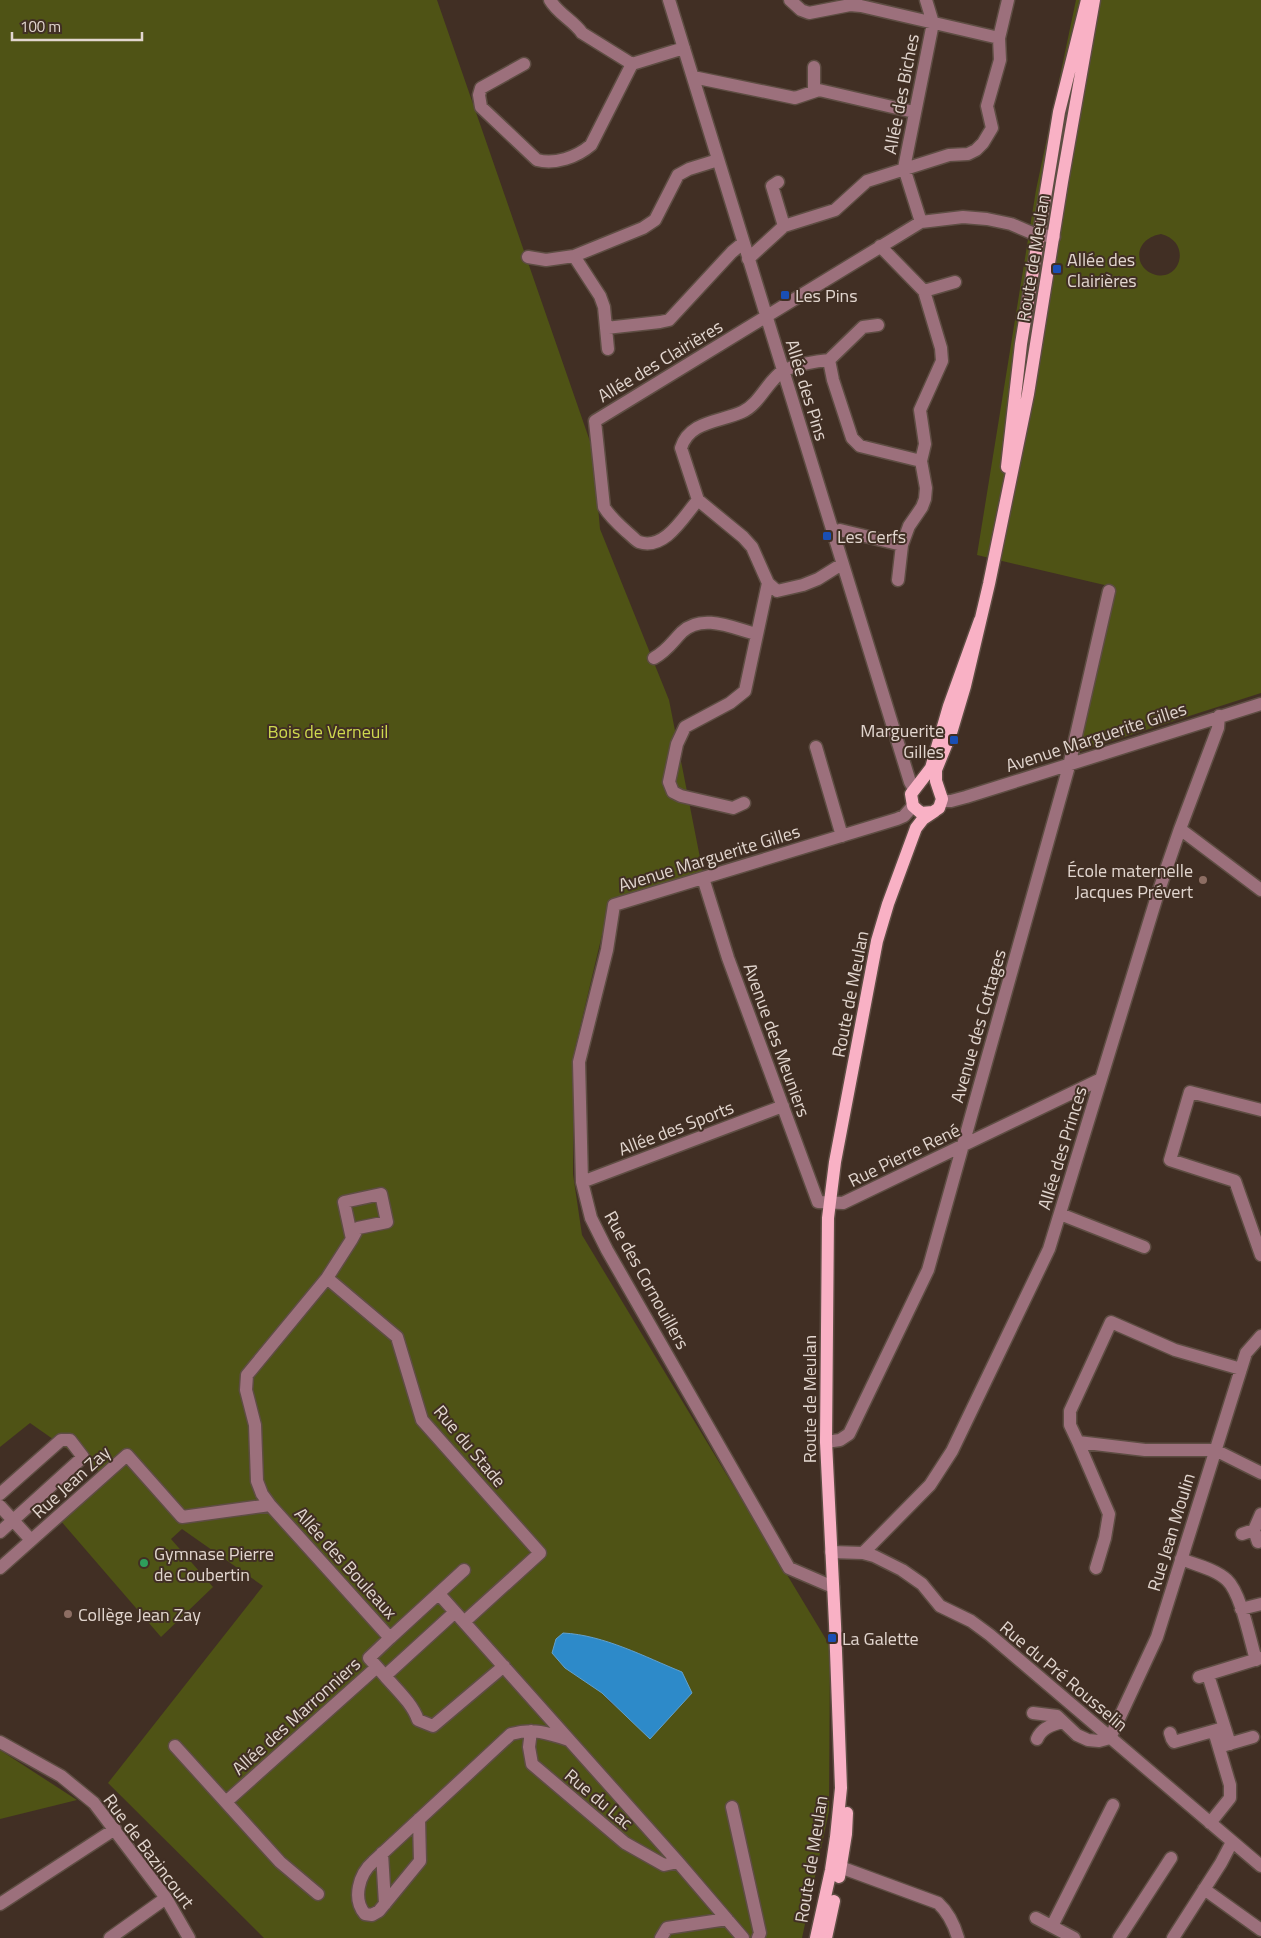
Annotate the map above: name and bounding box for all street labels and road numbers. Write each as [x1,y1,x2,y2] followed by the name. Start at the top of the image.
[876,31,926,157] street label: Allée des Biches
[1010,192,1056,324] street label: Route de Meulan
[592,313,728,409] street label: Allée des Clairières
[779,336,835,444] street label: Allée des Pins
[1002,695,1190,779] street label: Avenue Marguerite Gilles
[615,817,803,899] street label: Avenue Marguerite Gilles
[824,928,876,1060] street label: Route de Meulan
[943,946,1013,1106] street label: Avenue des Cottages
[737,959,817,1121] street label: Avenue des Meuniers
[1030,1083,1094,1213] street label: Allée des Princes
[614,1094,738,1162] street label: Allée des Sports
[844,1116,964,1194] street label: Rue Pierre René
[598,1206,696,1354] street label: Rue des Cornouillers
[796,1335,823,1463] street label: Route de Meulan
[427,1399,513,1493] street label: Rue du Stade
[26,1439,117,1525] street label: Rue Jean Zay
[1140,1470,1202,1594] street label: Rue Jean Moulin
[288,1501,404,1625] street label: Allée des Bouleaux
[994,1614,1134,1738] street label: Rue du Pré Rousselin
[226,1651,366,1781] street label: Allée des Marronniers
[559,1762,639,1836] street label: Rue du Lac
[97,1788,202,1915] street label: Rue de Bazincourt
[788,1793,834,1925] street label: Route de Meulan

